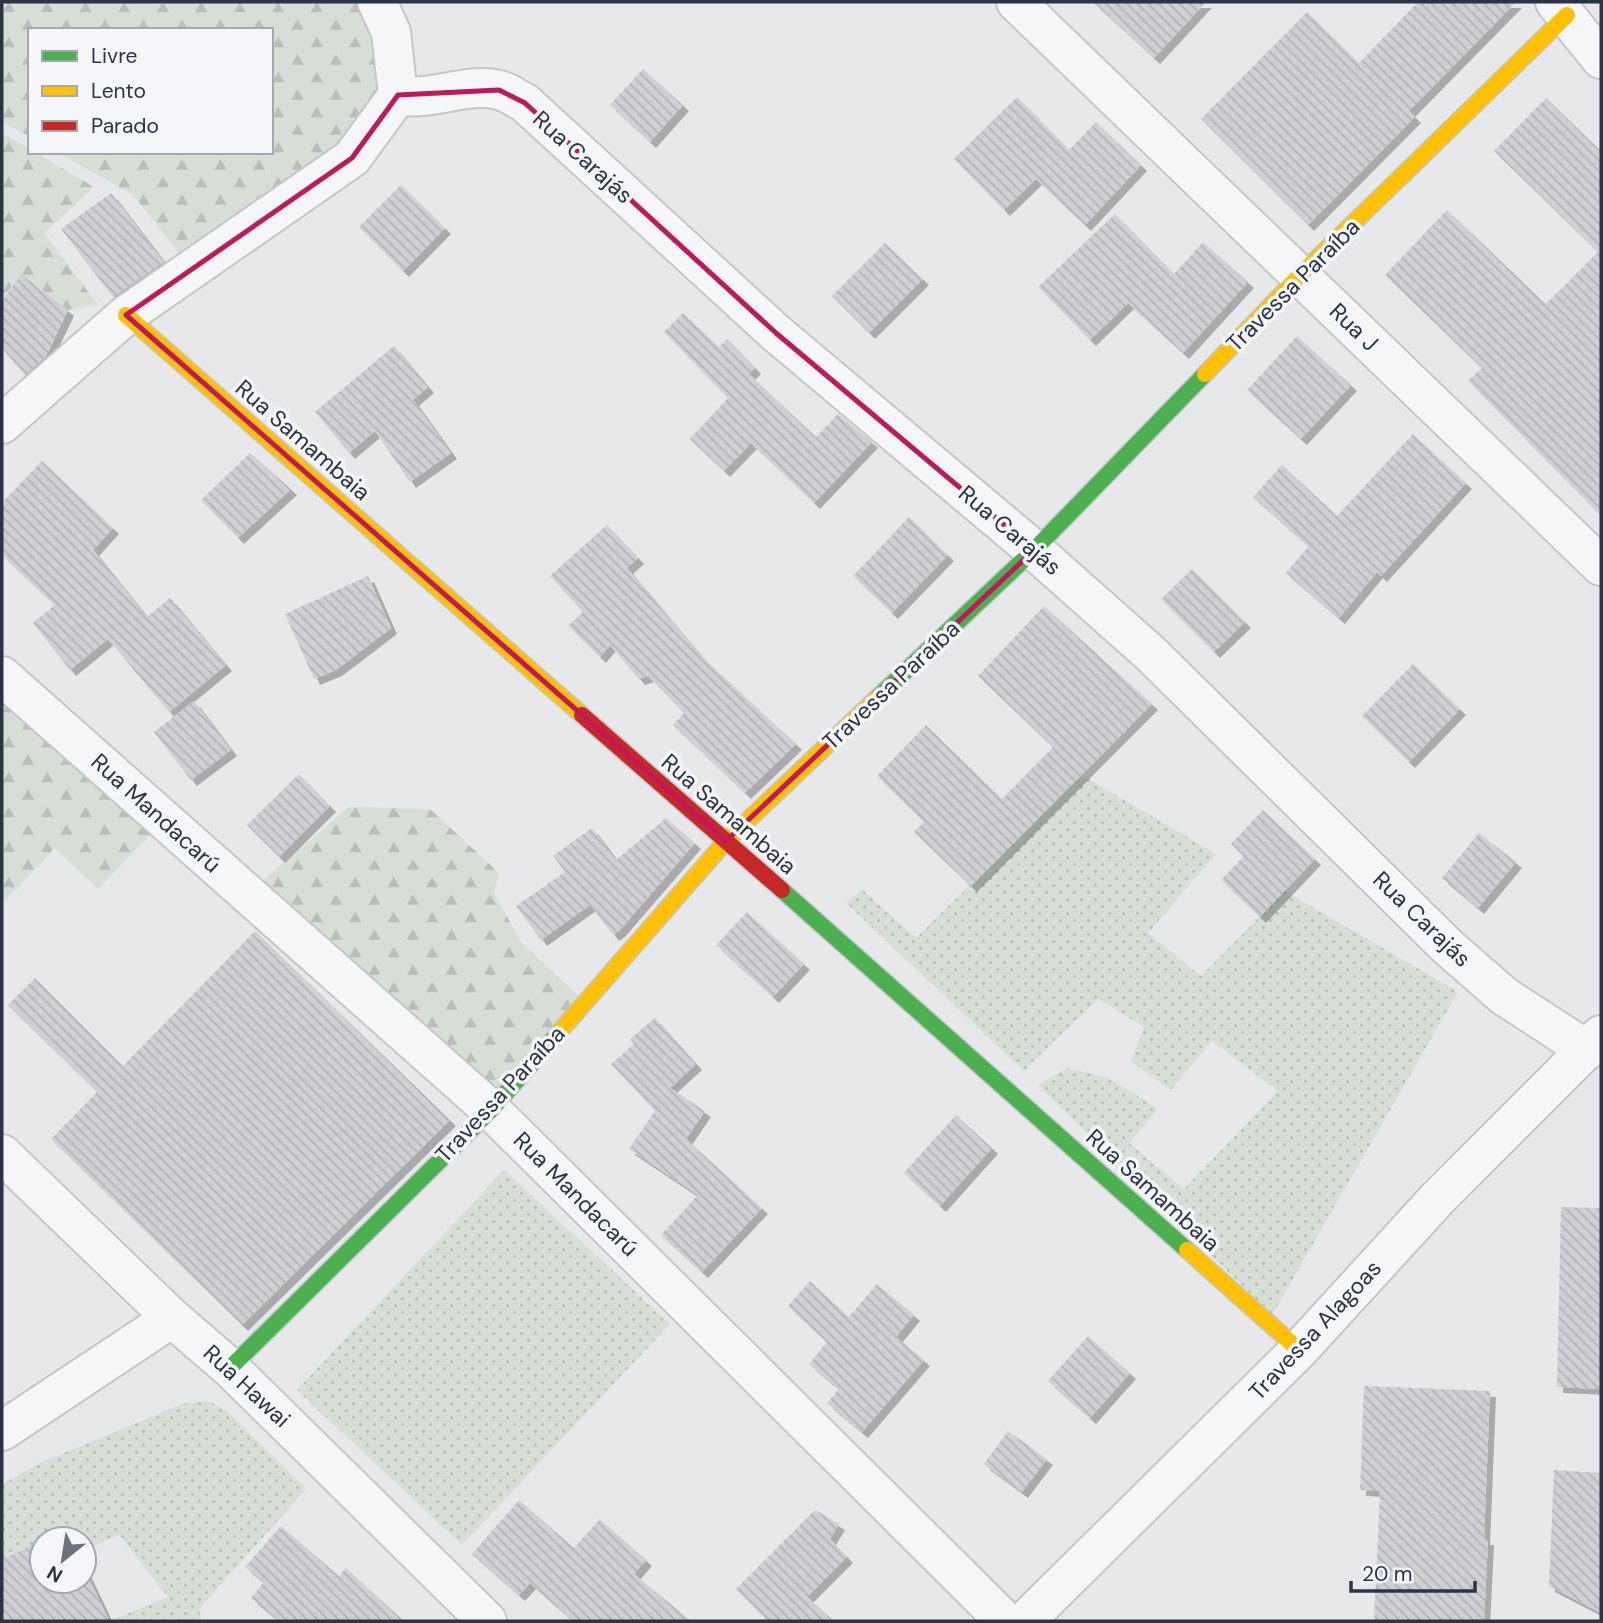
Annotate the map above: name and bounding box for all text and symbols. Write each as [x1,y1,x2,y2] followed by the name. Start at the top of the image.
[28,28,273,154] legend
[91,42,138,70] text: Livre
[91,77,146,105] text: Lento
[526,104,640,210] street label: Rua Carajás
[91,112,159,140] text: Parado
[1220,212,1366,358] street label: Travessa Paraíba
[1323,296,1385,358] street label: Rua J
[229,373,377,507] street label: Rua Samambaia
[952,478,1068,582] street label: Rua Carajás
[816,614,966,756] street label: Travessa Paraíba
[85,747,227,879] street label: Rua Mandacarú
[655,747,803,881] street label: Rua Samambaia
[1367,865,1477,973] street label: Rua Carajás
[429,1019,571,1169] street label: Travessa Paraíba
[1080,1122,1226,1258] street label: Rua Samambaia
[507,1125,645,1263] street label: Rua Mandacarú
[1242,1253,1388,1407] street label: Travessa Alagoas
[197,1338,297,1434] street label: Rua Hawai
[28,1525,98,1595] north arrow
[1351,1550,1475,1594] scale bar
[42,1560,67,1589] text: N
[1362,1560,1413,1588] text: 20 m

